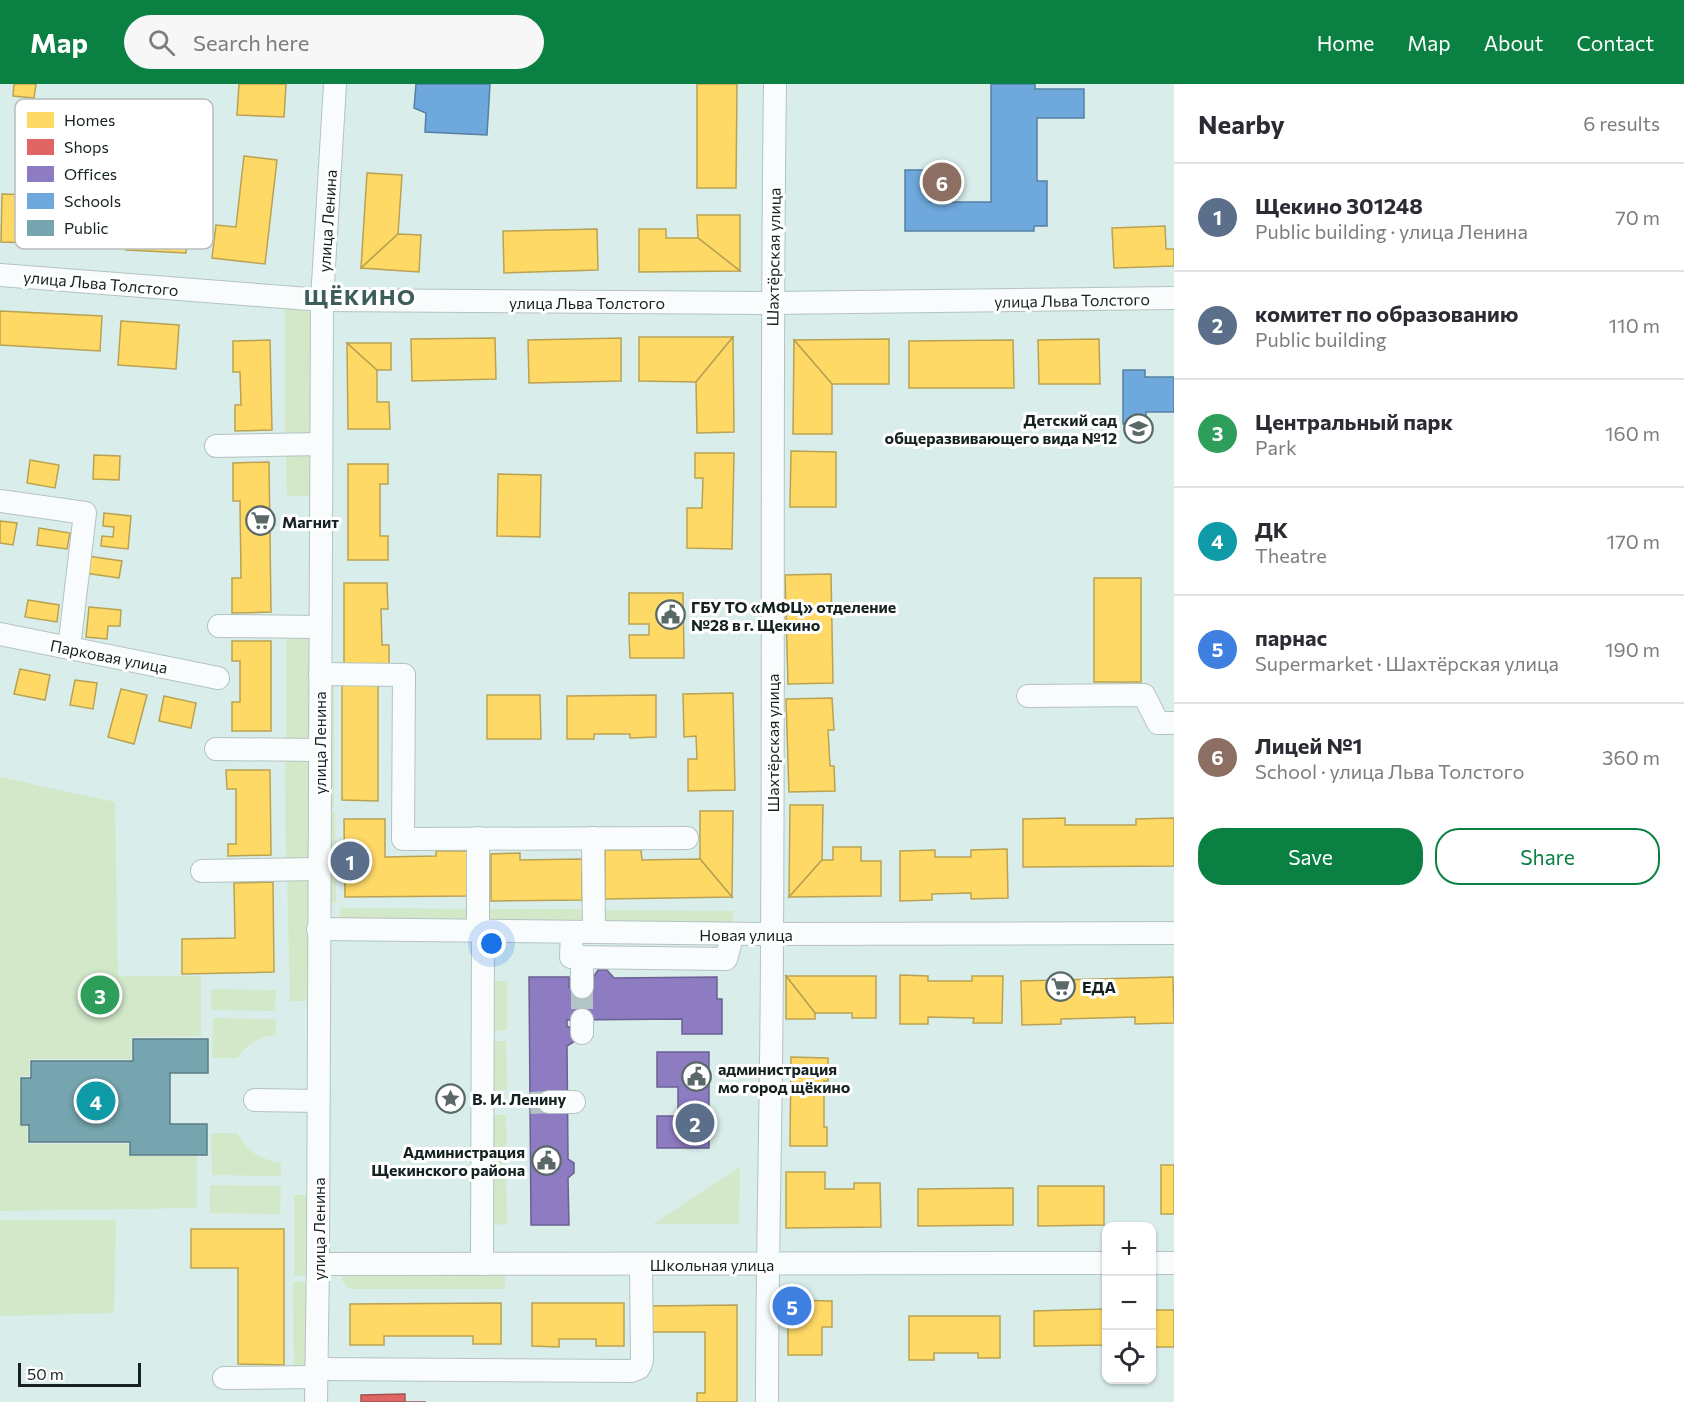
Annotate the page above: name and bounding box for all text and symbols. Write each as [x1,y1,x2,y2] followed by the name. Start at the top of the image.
[124,15,544,69] search box
[30,25,88,59] text: Map
[145,26,178,59] icon: search
[193,29,309,56] text: Search here
[1317,30,1374,55] text: Home
[1407,30,1451,55] text: Map
[1484,30,1543,55] text: About
[1576,30,1654,55] text: Contact
[15,99,213,249] legend
[1198,108,1285,139] text: Nearby
[64,110,115,129] text: Homes
[1583,111,1660,135] text: 6 results
[64,137,109,156] text: Shops
[922,160,962,204] pin: 6
[64,164,117,183] text: Offices
[314,169,340,273] street label: улица Ленина
[762,187,784,327] street label: Шахтёрская улица
[64,191,121,210] text: Schools
[1255,192,1423,219] text: Щекино 301248
[1213,205,1222,229] text: 1
[1615,205,1660,229] text: 70 m
[64,218,109,237] text: Public
[1255,219,1528,243] text: Public building · улица Ленина
[22,267,180,299] street label: улица Льва Толстого
[304,283,416,310] district label: ЩЁКИНО
[994,289,1150,311] street label: улица Льва Толстого
[509,293,665,312] street label: улица Льва Толстого
[1255,300,1518,327] text: комитет по образованию
[1212,313,1223,337] text: 2
[1609,313,1660,337] text: 110 m
[1255,327,1387,351] text: Public building
[1255,408,1453,435] text: Центральный парк
[885,410,1117,447] place label: Детский сад общеразвивающего вида №12
[1122,412,1154,444] school or university icon: Детский сад общеразвивающего вида №12
[1212,421,1223,445] text: 3
[1605,421,1660,445] text: 160 m
[1255,435,1297,459] text: Park
[245,505,277,537] supermarket icon: Магнит
[282,512,339,531] place label: Магнит
[1255,516,1288,543] text: ДК
[1211,529,1224,553] text: 4
[1607,529,1660,553] text: 170 m
[1255,543,1327,567] text: Theatre
[691,597,896,634] place label: ГБУ ТО «МФЦ» отделение №28 в г. Щекино
[654,599,686,631] public building icon: ГБУ ТО «МФЦ» отделение №28 в г. Щекино
[1255,624,1327,651] text: парнас
[49,635,169,677] street label: Парковая улица
[1212,637,1223,661] text: 5
[1605,637,1660,661] text: 190 m
[1255,651,1559,675] text: Supermarket · Шахтёрская улица
[763,674,782,812] street label: Шахтёрская улица
[310,692,329,795] street label: улица Ленина
[1255,732,1362,759] text: Лицей №1
[1211,745,1224,769] text: 6
[1602,745,1660,769] text: 360 m
[1255,759,1524,783] text: School · улица Льва Толстого
[1198,828,1423,885] button: Save
[1435,828,1660,885] button: Share
[330,838,370,884] pin: 1
[699,925,793,944] street label: Новая улица
[477,929,506,958] your location
[1045,970,1077,1002] supermarket icon: ЕДА
[80,972,120,1018] pin: 3
[1082,977,1116,996] place label: ЕДА
[718,1059,851,1096] place label: администрация мо город щёкино
[681,1061,713,1093] public building icon: администрация мо город щёкино
[76,1078,116,1124] pin: 4
[435,1082,467,1114] place icon: В. И. Ленину
[472,1089,567,1108] place label: В. И. Ленину
[676,1100,714,1146] pin: 2
[371,1142,525,1179] place label: Администрация Щекинского района
[530,1144,562,1176] public building icon: Администрация Щекинского района
[309,1178,328,1281] street label: улица Ленина
[1102,1222,1156,1384] map controls
[1102,1222,1156,1276] button: +
[650,1255,774,1274] street label: Школьная улица
[1102,1276,1156,1330] button: −
[772,1284,812,1328] pin: 5
[1102,1330,1156,1384] button: locate
[18,1360,141,1388] scale bar
[27,1364,64,1383] text: 50 m

